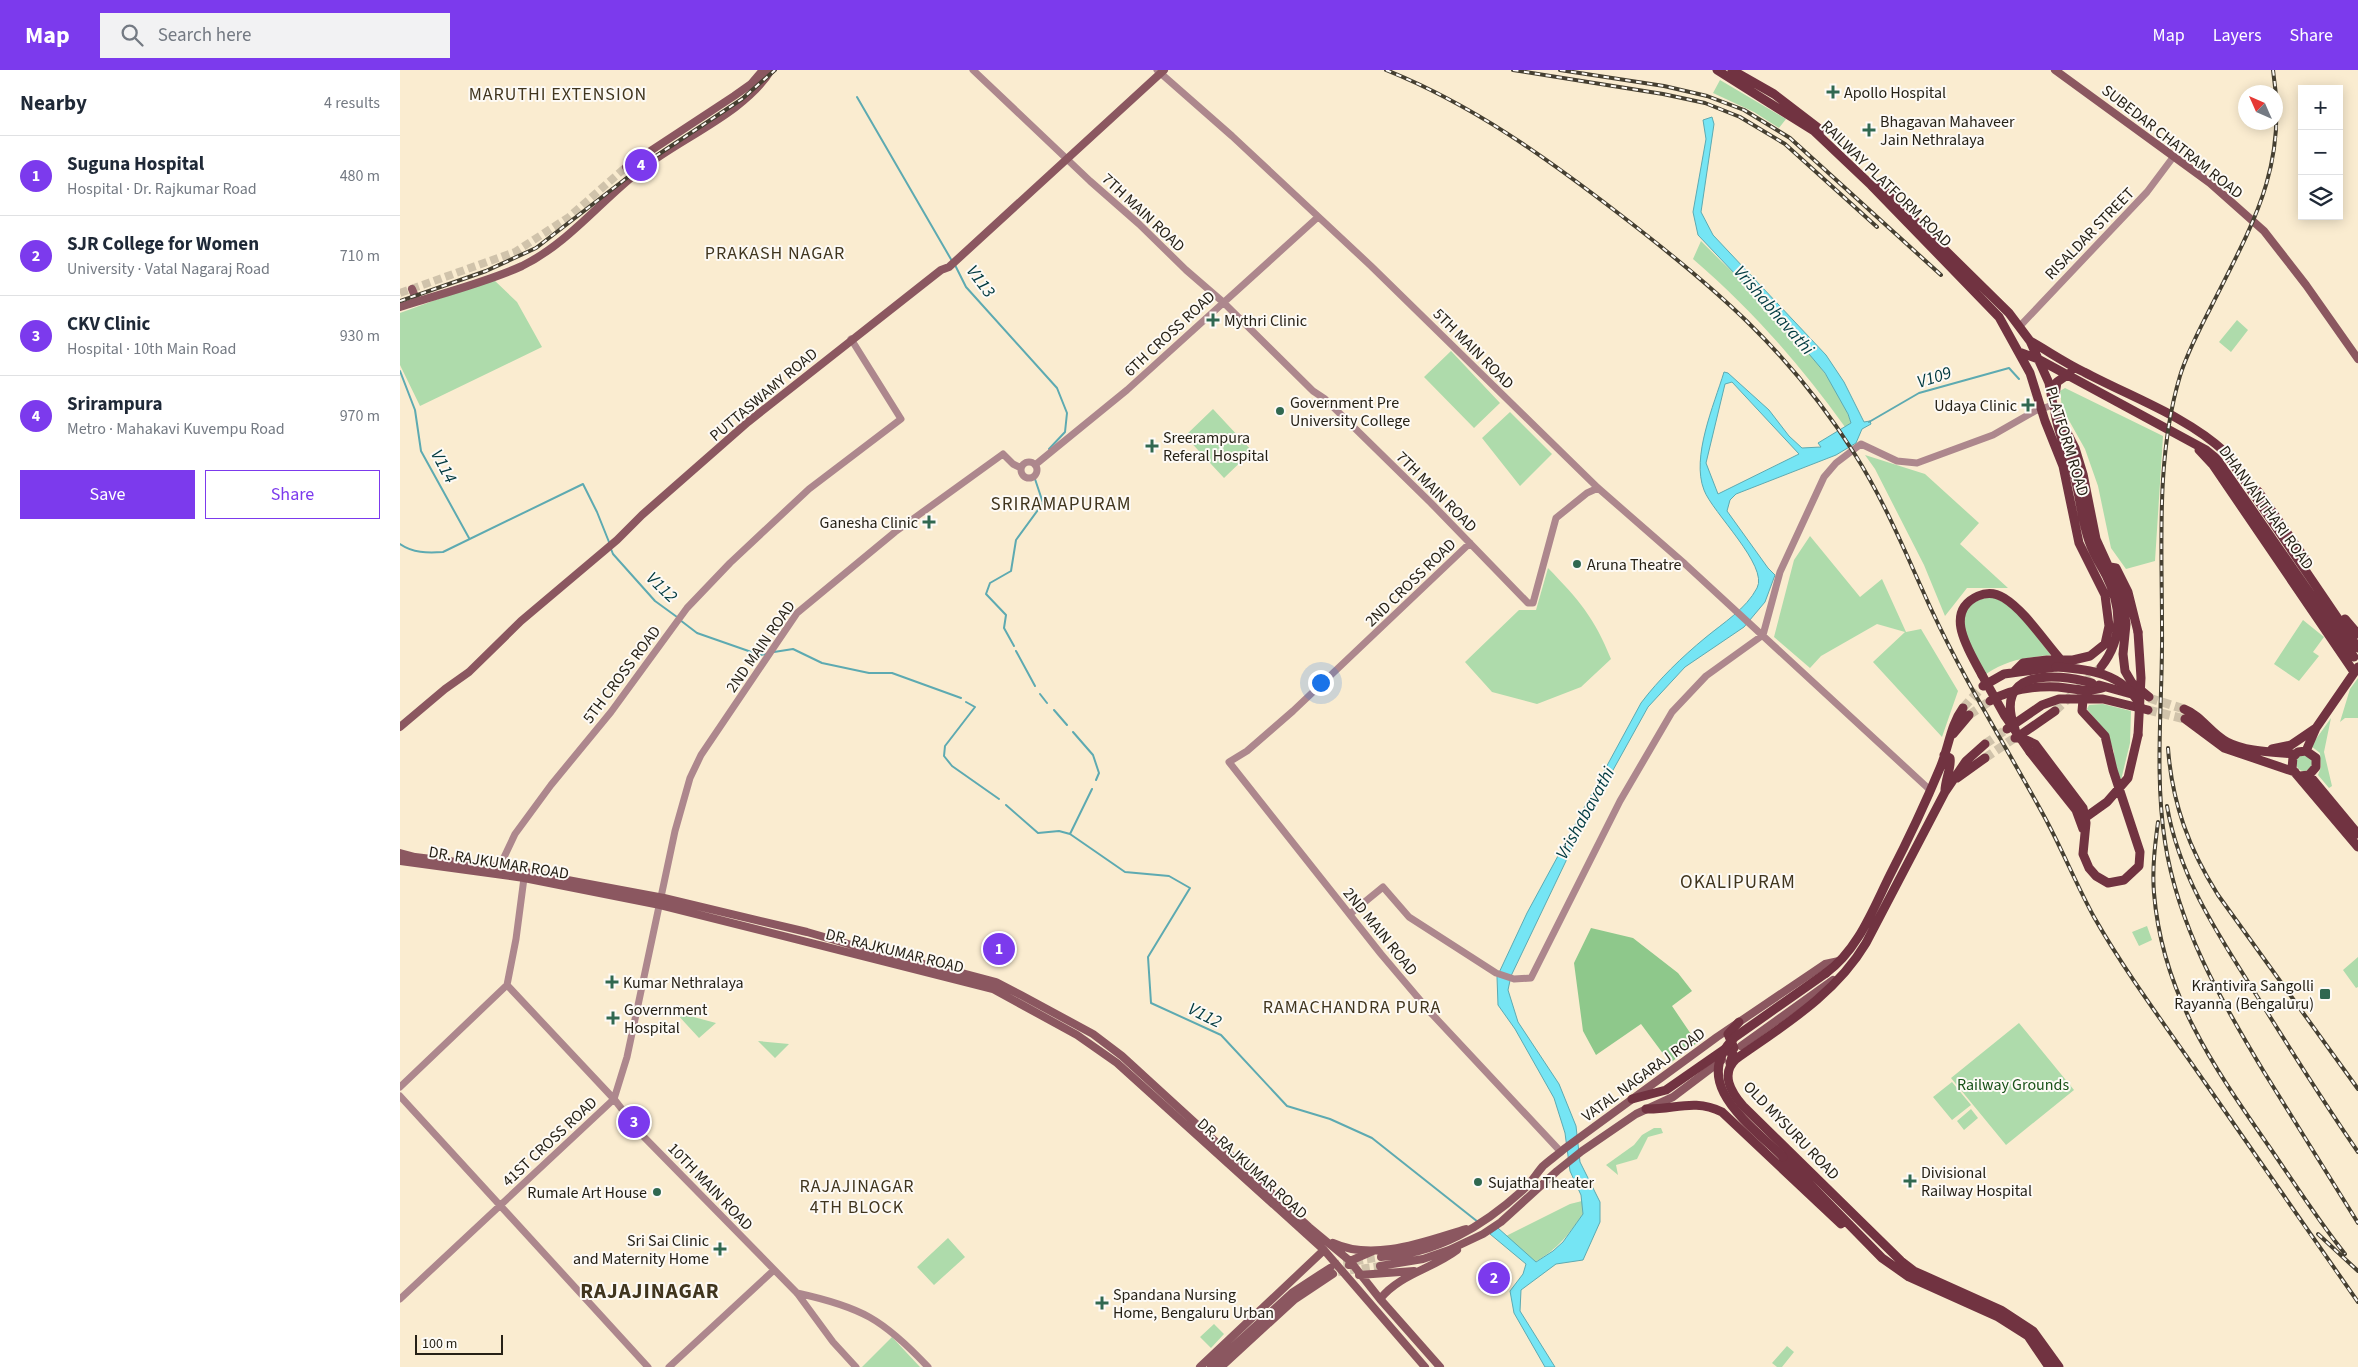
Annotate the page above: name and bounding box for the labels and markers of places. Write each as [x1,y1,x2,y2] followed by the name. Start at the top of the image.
[1844,82,1946,104] place label: Apollo Hospital
[1826,85,1840,99] marker: Apollo Hospital
[1880,111,2015,151] place label: Bhagavan Mahaveer Jain Nethralaya
[1862,123,1876,137] marker: Bhagavan Mahaveer Jain Nethralaya
[625,146,657,184] pin: 4
[1224,310,1307,332] place label: Mythri Clinic
[1206,313,1220,327] marker: Mythri Clinic
[1290,392,1410,432] place label: Government Pre University College
[1934,395,2017,417] place label: Udaya Clinic
[2021,398,2035,412] marker: Udaya Clinic
[1274,405,1286,417] marker: Government Pre University College
[1163,427,1269,467] place label: Sreerampura Referal Hospital
[1145,439,1159,453] marker: Sreerampura Referal Hospital
[820,512,918,534] place label: Ganesha Clinic
[922,515,936,529] marker: Ganesha Clinic
[1587,554,1682,576] place label: Aruna Theatre
[1571,558,1583,570] marker: Aruna Theatre
[983,930,1015,968] pin: 1
[623,972,744,994] place label: Kumar Nethralaya
[605,975,619,989] marker: Kumar Nethralaya
[2174,975,2314,1015] place label: Krantivira Sangolli Rayanna (Bengaluru)
[2318,987,2332,1001] marker: Krantivira Sangolli Rayanna (Bengaluru)
[624,999,708,1039] place label: Government Hospital
[606,1011,620,1025] marker: Government Hospital
[618,1103,650,1141] pin: 3
[1921,1162,2032,1202] place label: Divisional Railway Hospital
[1488,1172,1594,1194] place label: Sujatha Theater
[1903,1174,1917,1188] marker: Divisional Railway Hospital
[1472,1176,1484,1188] marker: Sujatha Theater
[527,1182,647,1204] place label: Rumale Art House
[651,1186,663,1198] marker: Rumale Art House
[573,1230,709,1270] place label: Sri Sai Clinic and Maternity Home
[713,1242,727,1256] marker: Sri Sai Clinic and Maternity Home
[1478,1259,1510,1297] pin: 2
[1113,1284,1274,1324] place label: Spandana Nursing Home, Bengaluru Urban
[1095,1296,1109,1310] marker: Spandana Nursing Home, Bengaluru Urban

